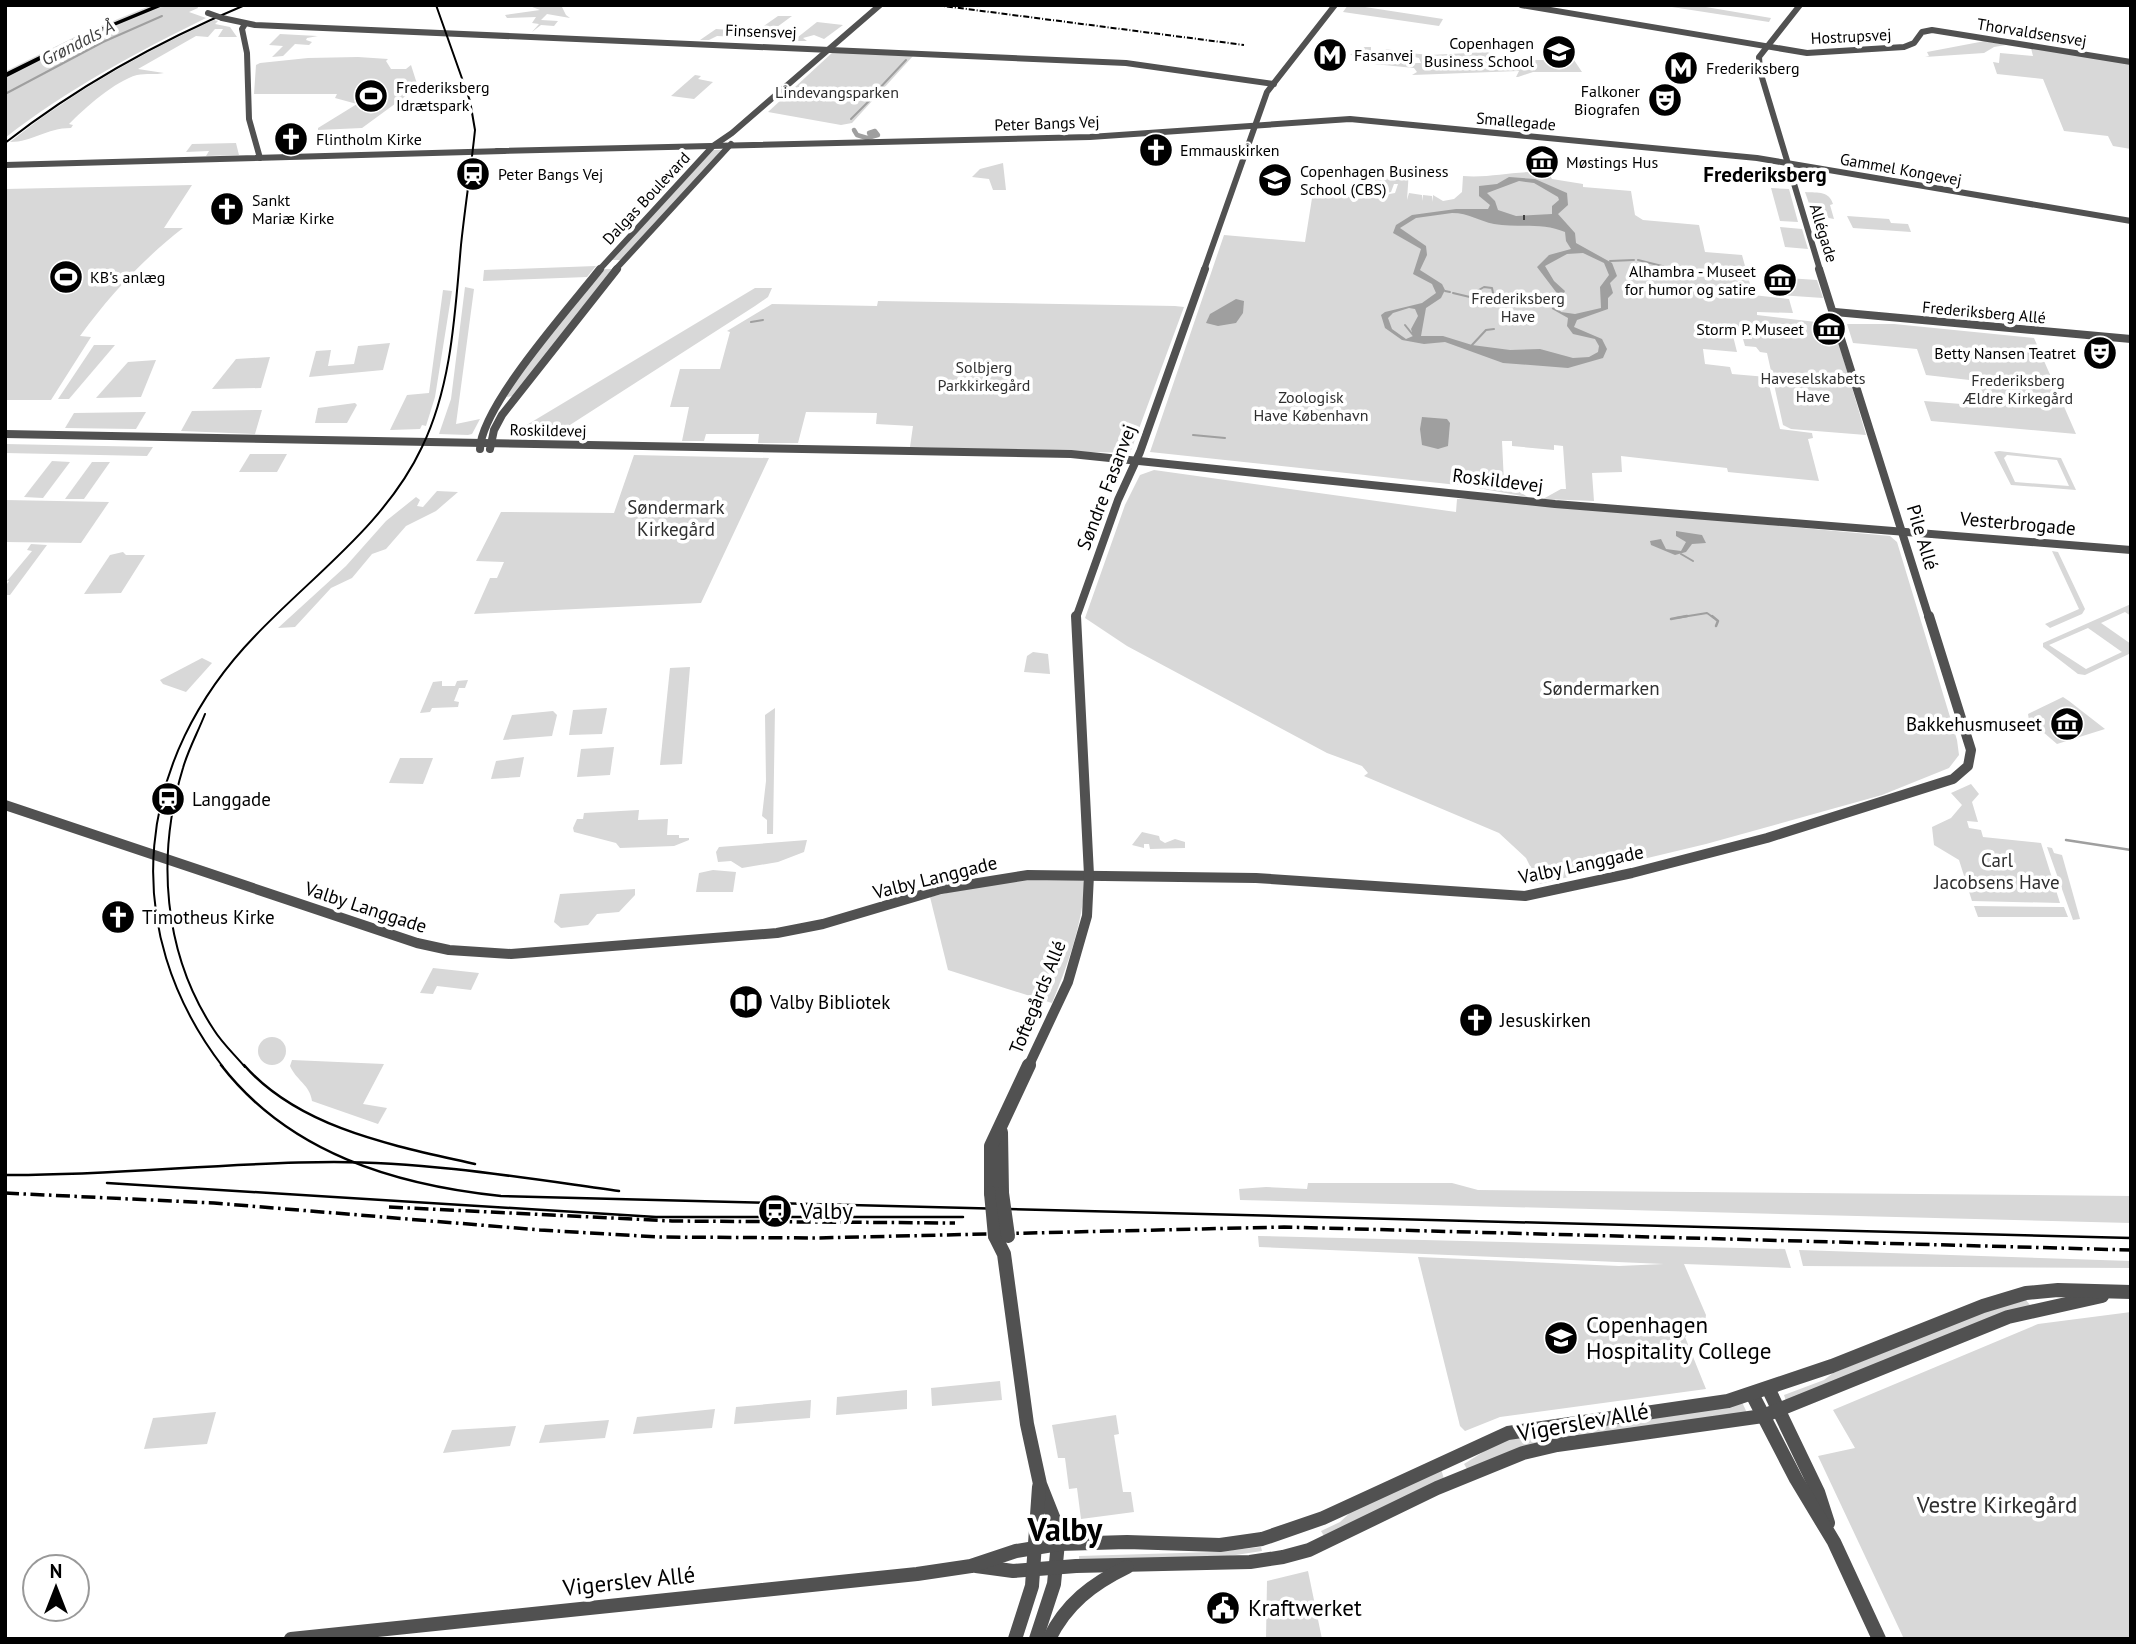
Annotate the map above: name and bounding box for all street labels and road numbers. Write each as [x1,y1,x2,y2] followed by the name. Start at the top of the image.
[1976,13,2088,51] street label: Thorvaldsensvej
[725,20,797,42] street label: Finsensvej
[1810,24,1892,48] street label: Hostrupsvej
[1475,108,1557,134] street label: Smallegade
[994,111,1100,135] street label: Peter Bangs Vej
[598,148,694,248] street label: Dalgas Boulevard
[1838,148,1964,190] street label: Gammel Kongevej
[1806,201,1842,265] street label: Allégade
[1921,297,2047,327] street label: Frederiksberg Allé
[509,419,587,441] street label: Roskildevej
[1071,421,1141,553] street label: Søndre Fasanvej
[1451,463,1545,497] street label: Roskildevej
[1902,501,1944,573] street label: Pile Allé
[1958,506,2077,540] street label: Vesterbrogade
[1515,839,1646,889] street label: Valby Langgade
[869,850,1000,904] street label: Valby Langgade
[301,876,430,938] street label: Valby Langgade
[1003,937,1071,1057] street label: Toftegårds Allé
[1514,1396,1651,1448] street label: Vigerslev Allé
[560,1559,697,1602] street label: Vigerslev Allé

